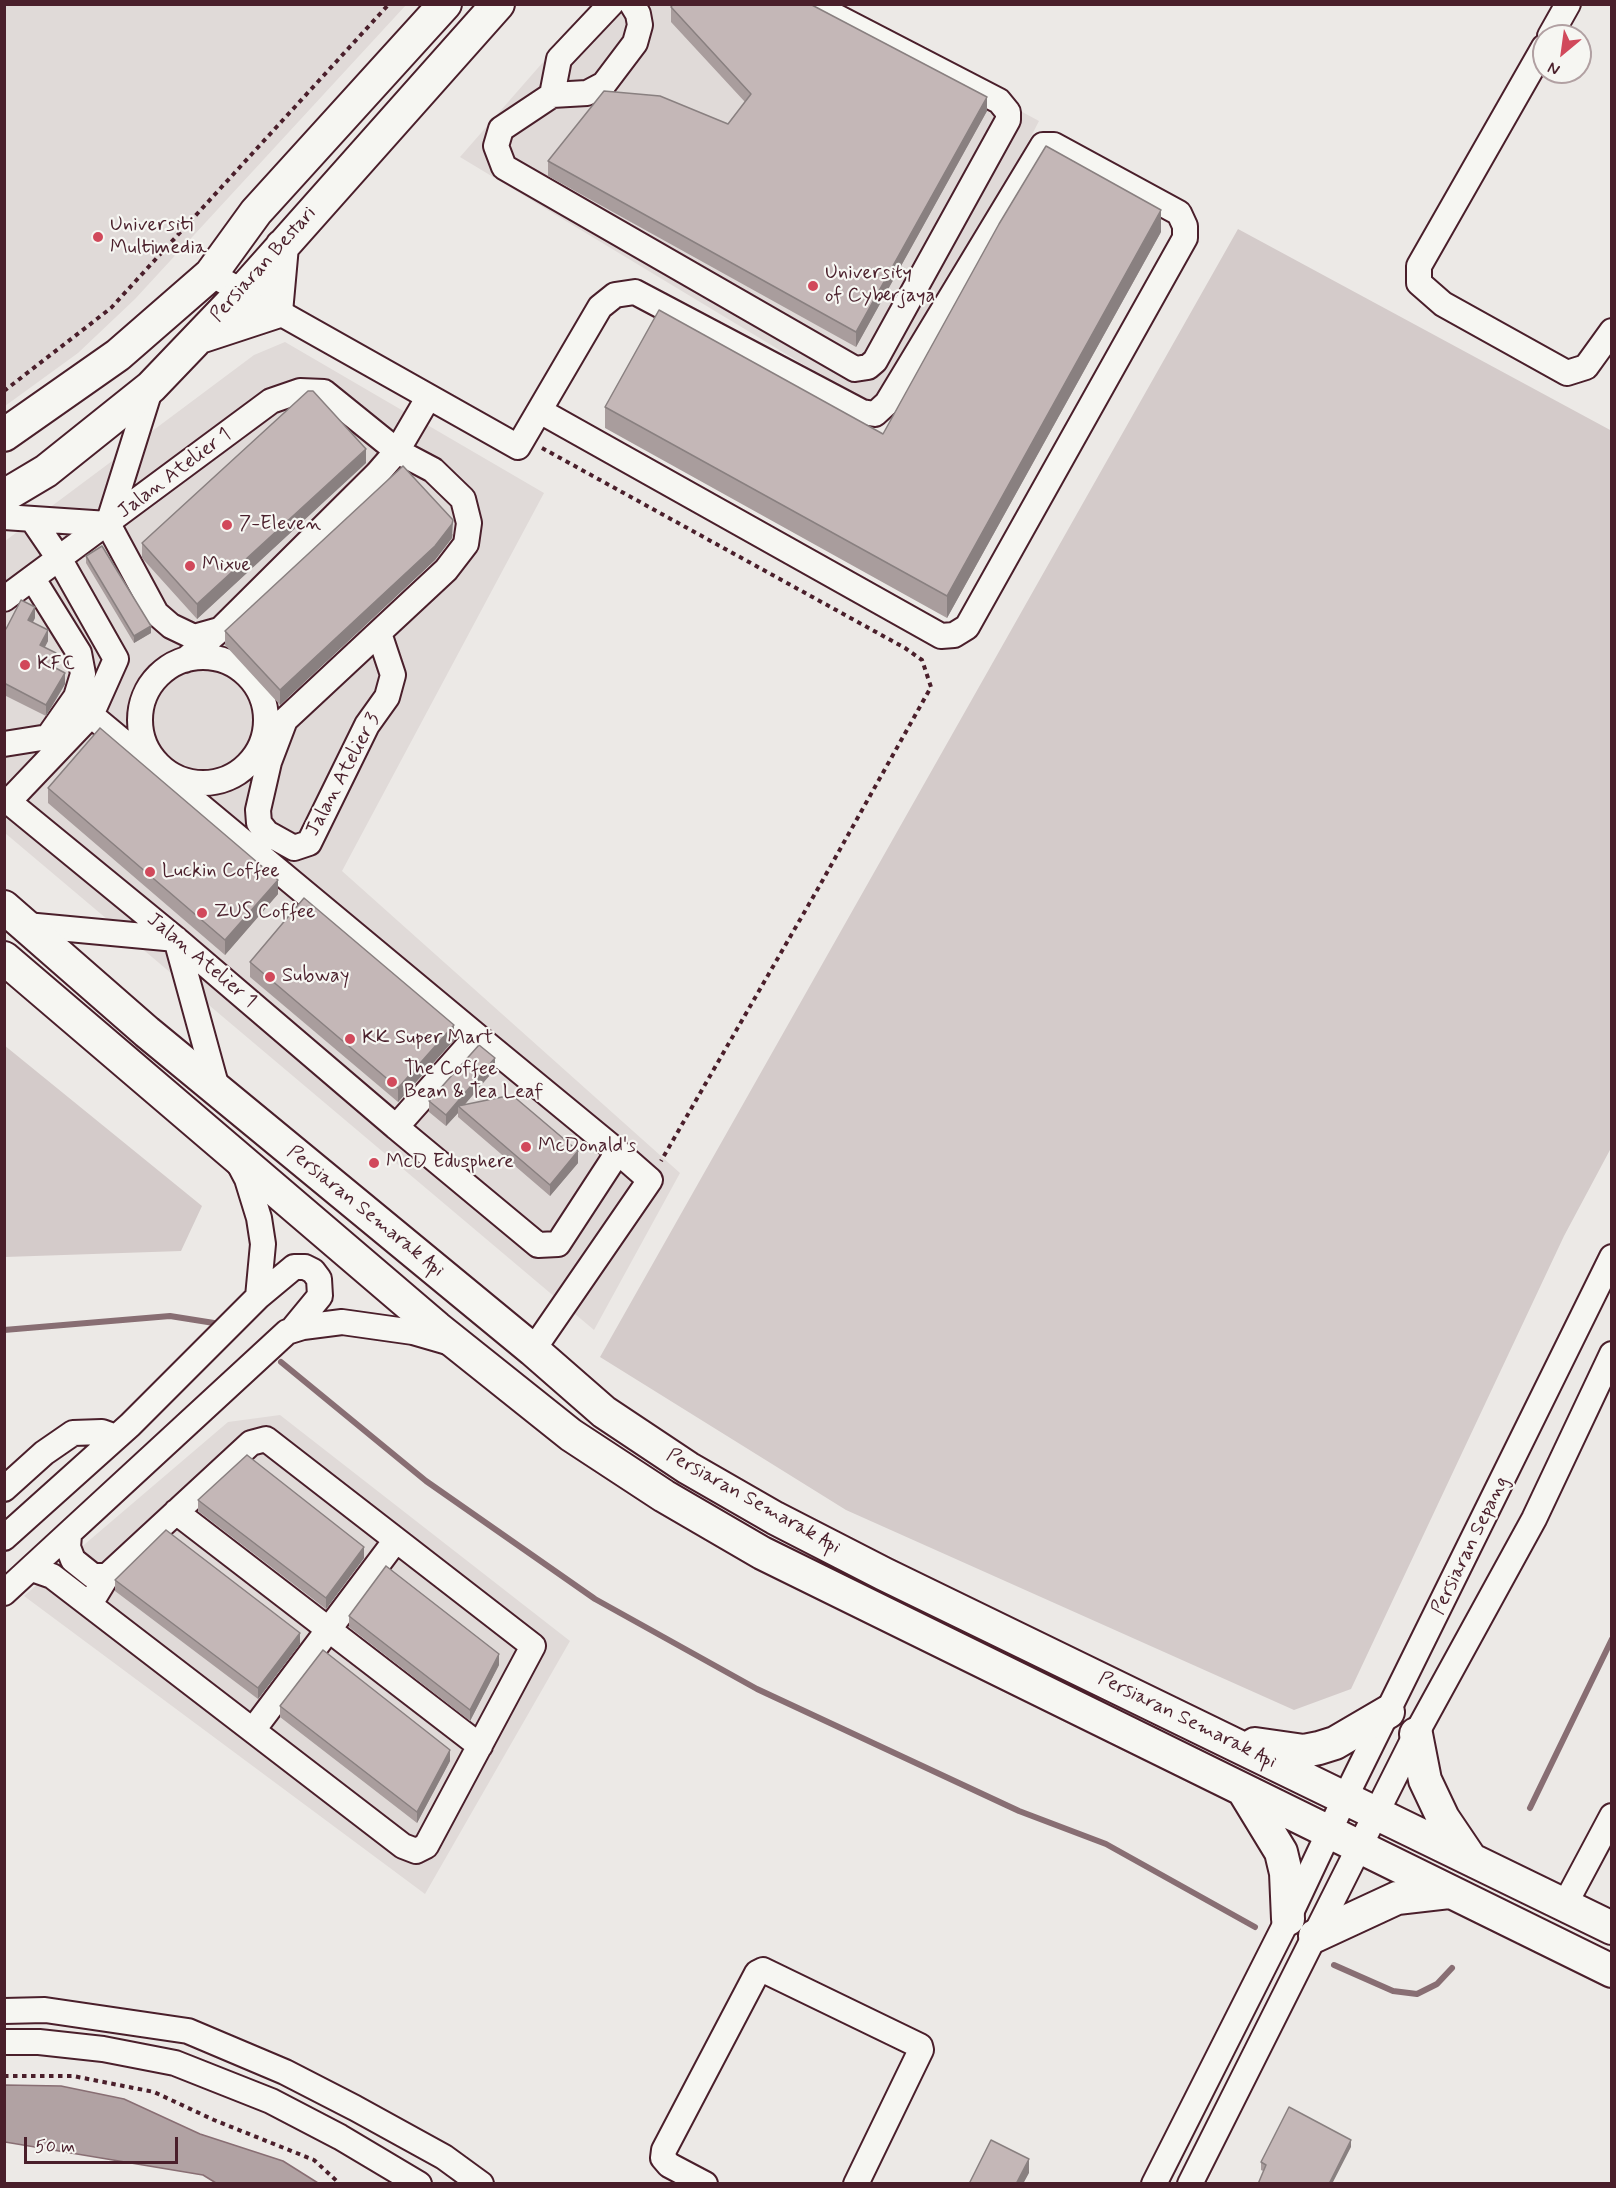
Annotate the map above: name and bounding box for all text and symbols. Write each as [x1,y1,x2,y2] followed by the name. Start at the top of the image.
[1532,24,1592,84] north arrow
[1544,57,1564,80] text: N
[206,202,322,328] street label: Persiaran Bestari
[110,214,207,261] place label: Universiti Multimedia
[91,230,105,244] marker: Universiti Multimedia
[825,262,935,309] place label: University of Cyberjaya
[806,279,820,293] marker: University of Cyberjaya
[114,424,236,524] street label: Jalan Atelier 1
[239,513,321,537] place label: 7-Eleven
[220,518,234,532] marker: 7-Eleven
[202,554,251,578] place label: Mixue
[183,559,197,573] marker: Mixue
[37,653,75,677] place label: KFC
[18,658,32,672] marker: KFC
[302,709,386,841] street label: Jalan Atelier 3
[162,860,280,884] place label: Luckin Coffee
[143,865,157,879] marker: Luckin Coffee
[214,901,315,925] place label: ZUS Coffee
[195,906,209,920] marker: ZUS Coffee
[141,908,261,1014] street label: Jalan Atelier 1
[282,965,349,989] place label: Subway
[263,970,277,984] marker: Subway
[362,1027,493,1051] place label: KK Super Mart
[343,1032,357,1046] marker: KK Super Mart
[404,1058,543,1105] place label: The Coffee Bean & Tea Leaf
[385,1075,399,1089] marker: The Coffee Bean & Tea Leaf
[538,1135,636,1159] place label: McDonald's
[519,1140,533,1154] marker: McDonald's
[281,1141,449,1283] street label: Persiaran Semarak Api
[386,1151,514,1175] place label: McD Edusphere
[367,1156,381,1170] marker: McD Edusphere
[662,1444,844,1560] street label: Persiaran Semarak Api
[1427,1473,1515,1619] street label: Persiaran Sepang
[1094,1667,1280,1775] street label: Persiaran Semarak Api
[27,2125,182,2163] scale bar
[35,2135,75,2159] text: 50 m

